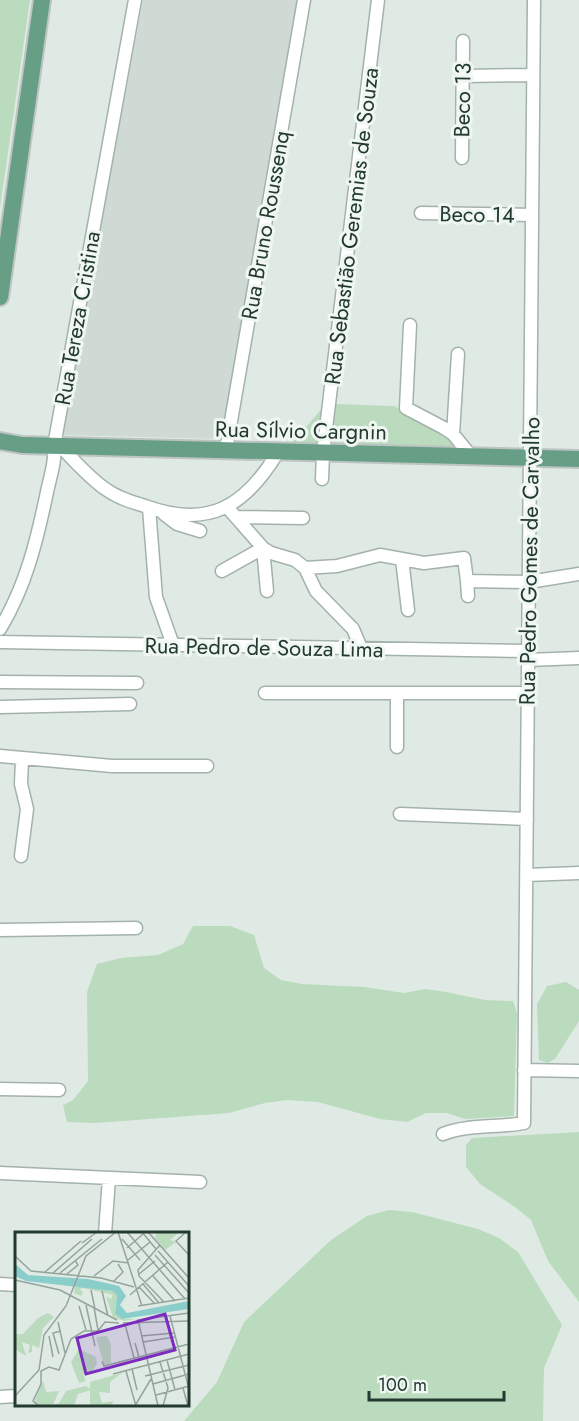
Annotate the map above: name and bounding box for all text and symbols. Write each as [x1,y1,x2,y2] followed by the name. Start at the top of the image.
[445,62,479,138] street label: Beco 13
[316,66,386,386] street label: Rua Sebastião Geremias de Souza
[233,128,297,322] street label: Rua Bruno Roussenq
[439,197,515,231] street label: Beco 14
[46,228,108,408] street label: Rua Tereza Cristina
[215,413,387,447] street label: Rua Sílvio Cargnin
[510,417,548,705] street label: Rua Pedro Gomes de Carvalho
[144,629,384,665] street label: Rua Pedro de Souza Lima
[15,1232,189,1406] inset map
[369,1364,504,1402] scale bar
[378,1372,427,1398] text: 100 m

